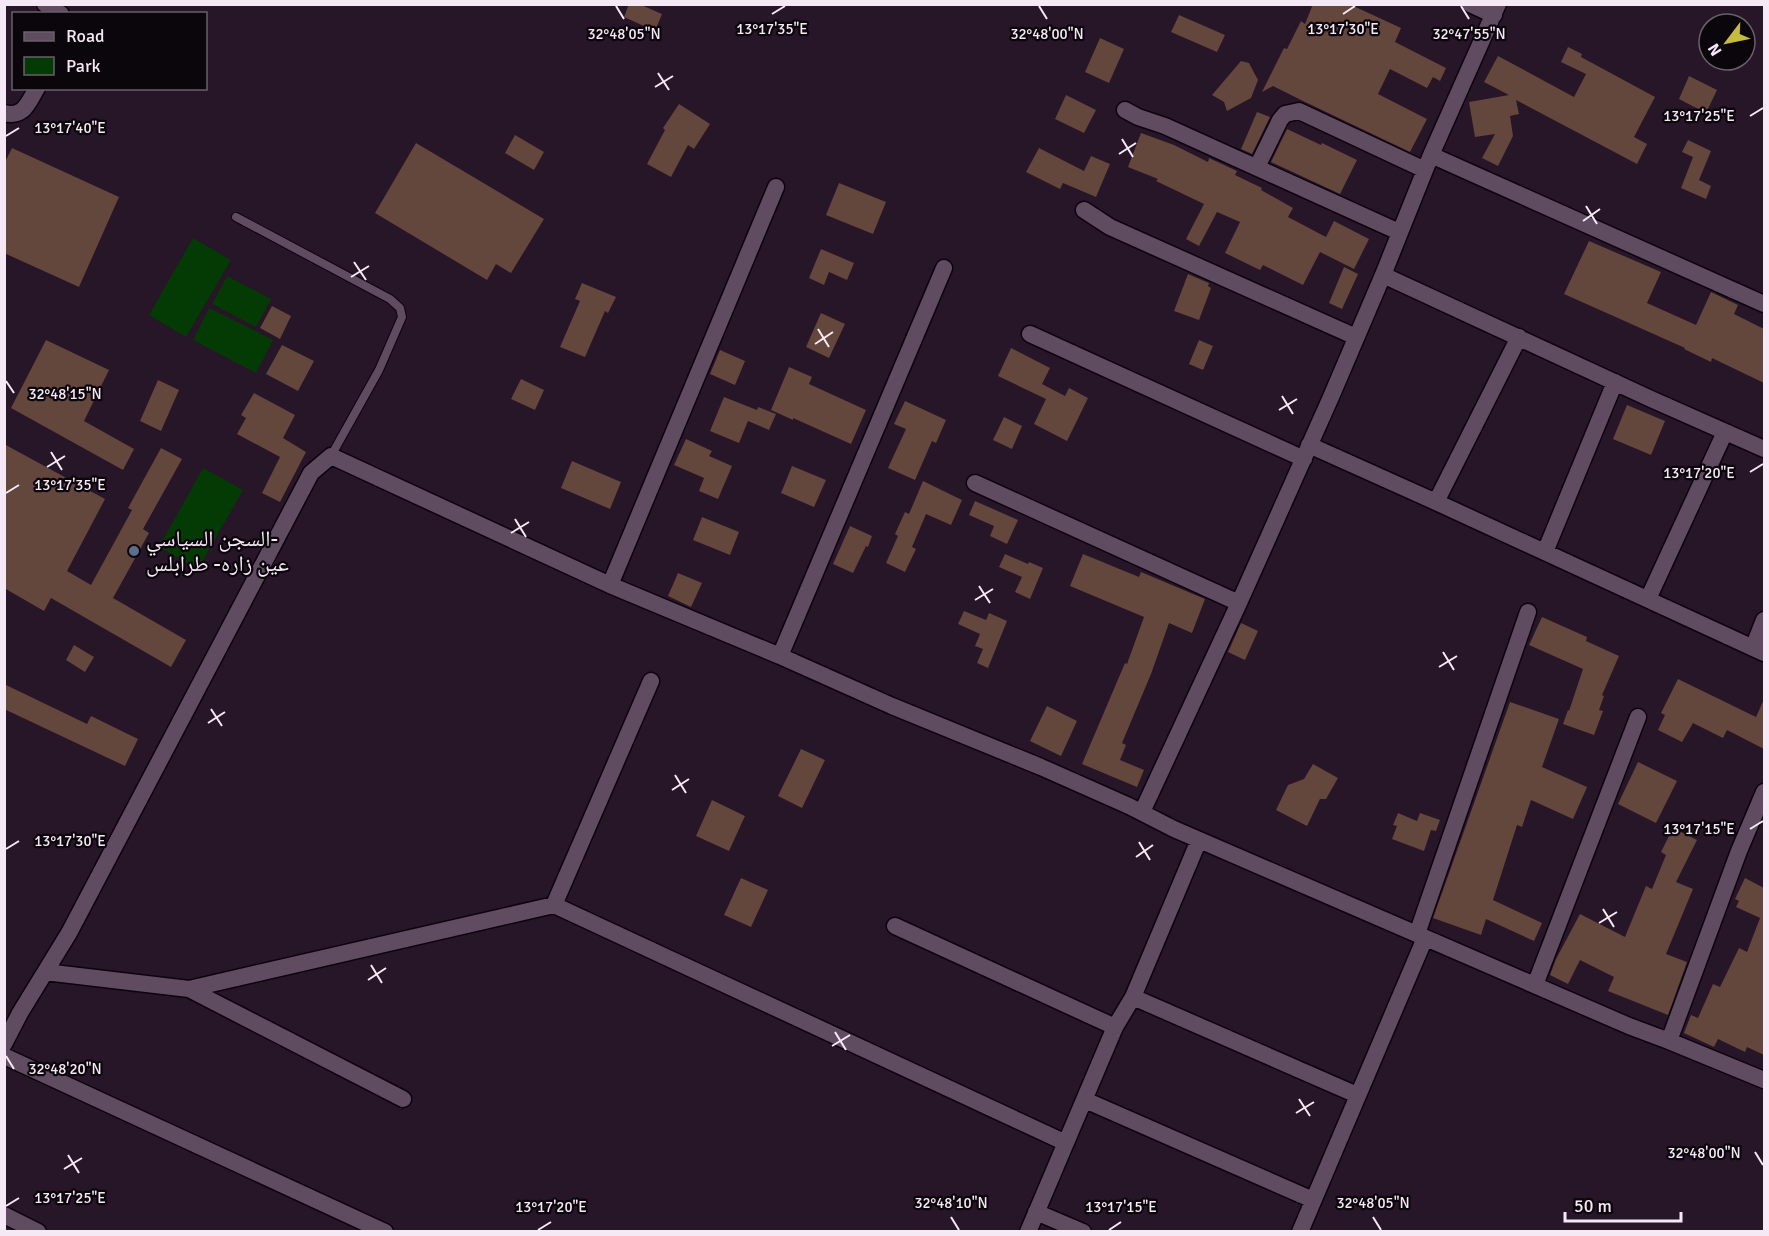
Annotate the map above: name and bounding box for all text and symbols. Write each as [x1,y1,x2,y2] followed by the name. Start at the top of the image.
[12,12,207,90] legend
[1697,12,1757,72] north arrow
[736,20,808,38] text: 13°17'35"E
[1307,20,1379,38] text: 13°17'30"E
[66,25,105,47] text: Road
[587,25,661,43] text: 32°48'05"N
[1010,25,1084,43] text: 32°48'00"N
[1432,25,1506,43] text: 32°47'55"N
[1704,39,1727,59] text: N
[66,55,101,77] text: Park
[1663,107,1735,125] text: 13°17'25"E
[34,119,106,137] text: 13°17'40"E
[28,385,102,403] text: 32°48'15"N
[1663,464,1735,482] text: 13°17'20"E
[34,476,106,494] text: 13°17'35"E
[146,525,289,577] place label: السجن السياسي- عين زاره- طرابلس
[127,544,141,558] marker: السجن السياسي- عين زاره- طرابلس
[1663,820,1735,838] text: 13°17'15"E
[34,832,106,850] text: 13°17'30"E
[28,1060,102,1078] text: 32°48'20"N
[1667,1144,1741,1162] text: 32°48'00"N
[1565,1185,1680,1223] scale bar
[34,1189,106,1207] text: 13°17'25"E
[914,1194,988,1212] text: 32°48'10"N
[1336,1194,1410,1212] text: 32°48'05"N
[1574,1195,1612,1217] text: 50 m
[515,1198,587,1216] text: 13°17'20"E
[1085,1198,1157,1216] text: 13°17'15"E

